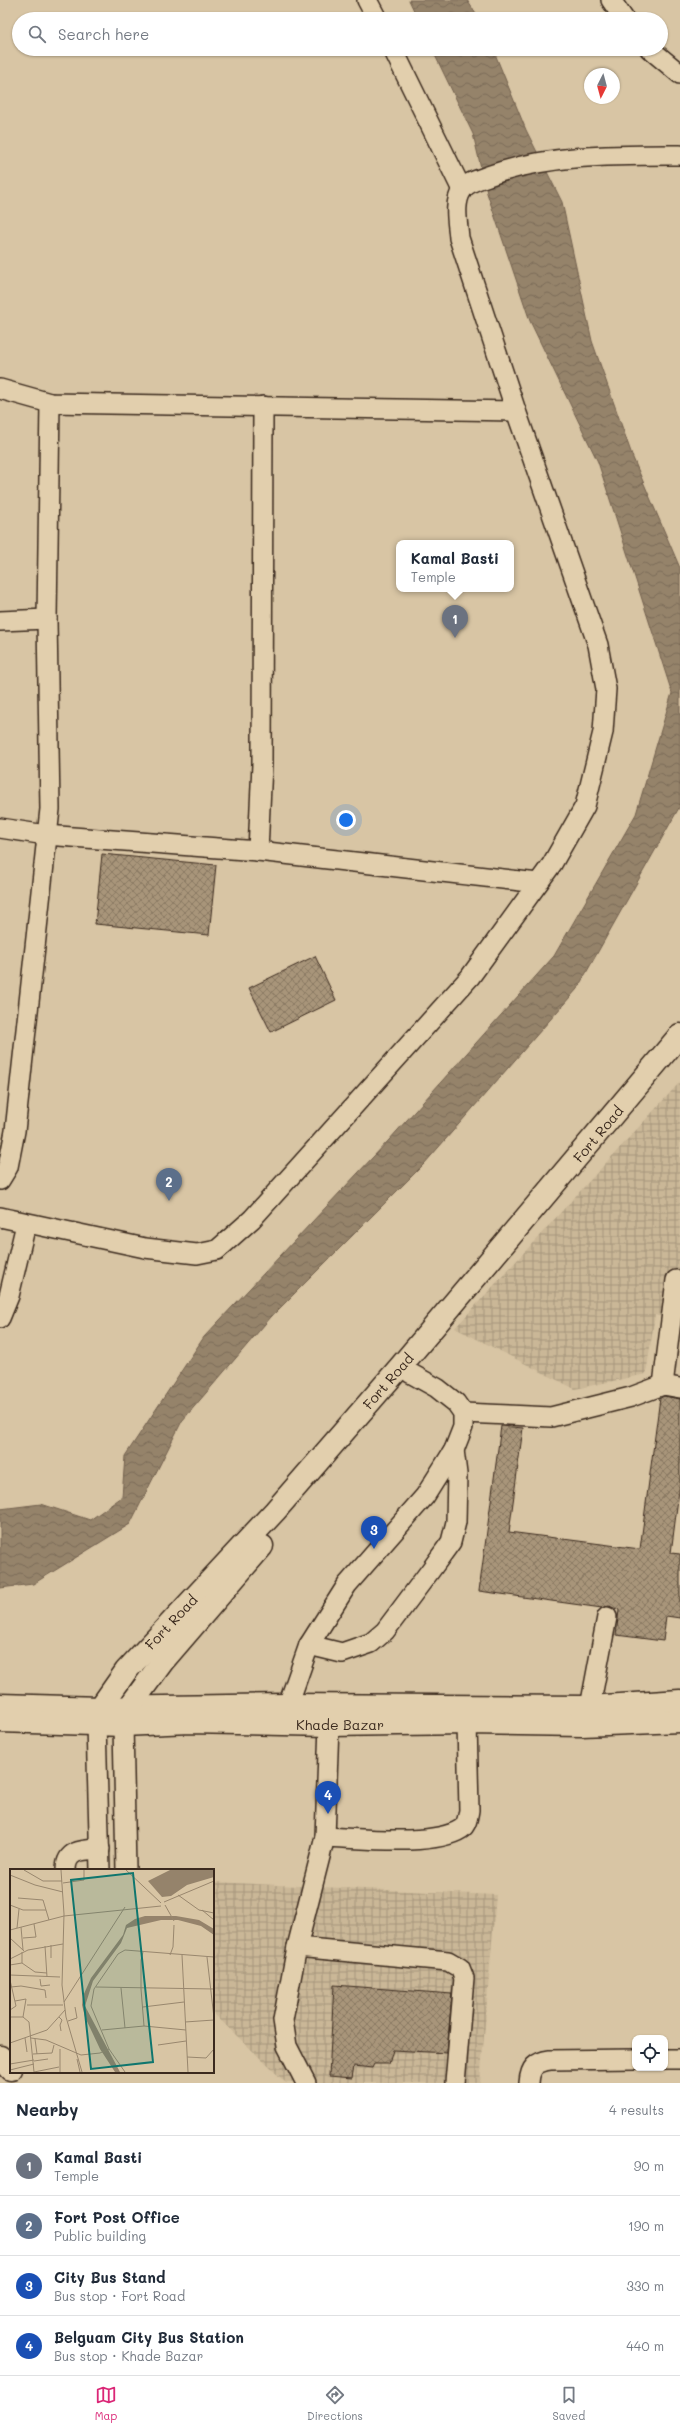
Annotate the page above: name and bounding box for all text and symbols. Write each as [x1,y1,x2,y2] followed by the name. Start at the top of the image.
[12,12,668,56] search box
[26,23,48,45] icon: search
[58,24,149,44] text: Search here
[584,68,620,104] north arrow
[396,540,514,592] popup
[411,548,499,568] text: Kamal Basti
[411,568,456,585] text: Temple
[442,605,468,638] pin: 1
[336,810,356,830] your location
[569,1101,627,1166] street label: Fort Road
[156,1168,182,1201] pin: 2
[358,1349,418,1413] street label: Fort Road
[361,1516,387,1549] pin: 3
[141,1590,201,1654] street label: Fort Road
[296,1715,384,1734] street label: Khade Bazar
[315,1781,341,1814] pin: 4
[10,1869,214,2073] inset map
[632,2035,668,2071] map controls
[632,2035,668,2071] button: locate
[16,2098,78,2120] text: Nearby
[609,2101,664,2118] text: 4 results
[54,2147,142,2167] text: Kamal Basti
[26,2157,32,2174] text: 1
[634,2157,664,2174] text: 90 m
[54,2167,99,2184] text: Temple
[54,2207,180,2227] text: Fort Post Office
[25,2217,33,2234] text: 2
[628,2217,664,2234] text: 190 m
[54,2227,146,2244] text: Public building
[54,2267,165,2287] text: City Bus Stand
[25,2277,33,2294] text: 3
[626,2277,664,2294] text: 330 m
[54,2287,185,2304] text: Bus stop · Fort Road
[54,2327,244,2347] text: Belguam City Bus Station
[25,2337,33,2354] text: 4
[626,2337,664,2354] text: 440 m
[54,2347,203,2364] text: Bus stop · Khade Bazar
[95,2384,117,2423] tab: Map
[307,2384,363,2423] tab: Directions
[552,2384,585,2423] tab: Saved

